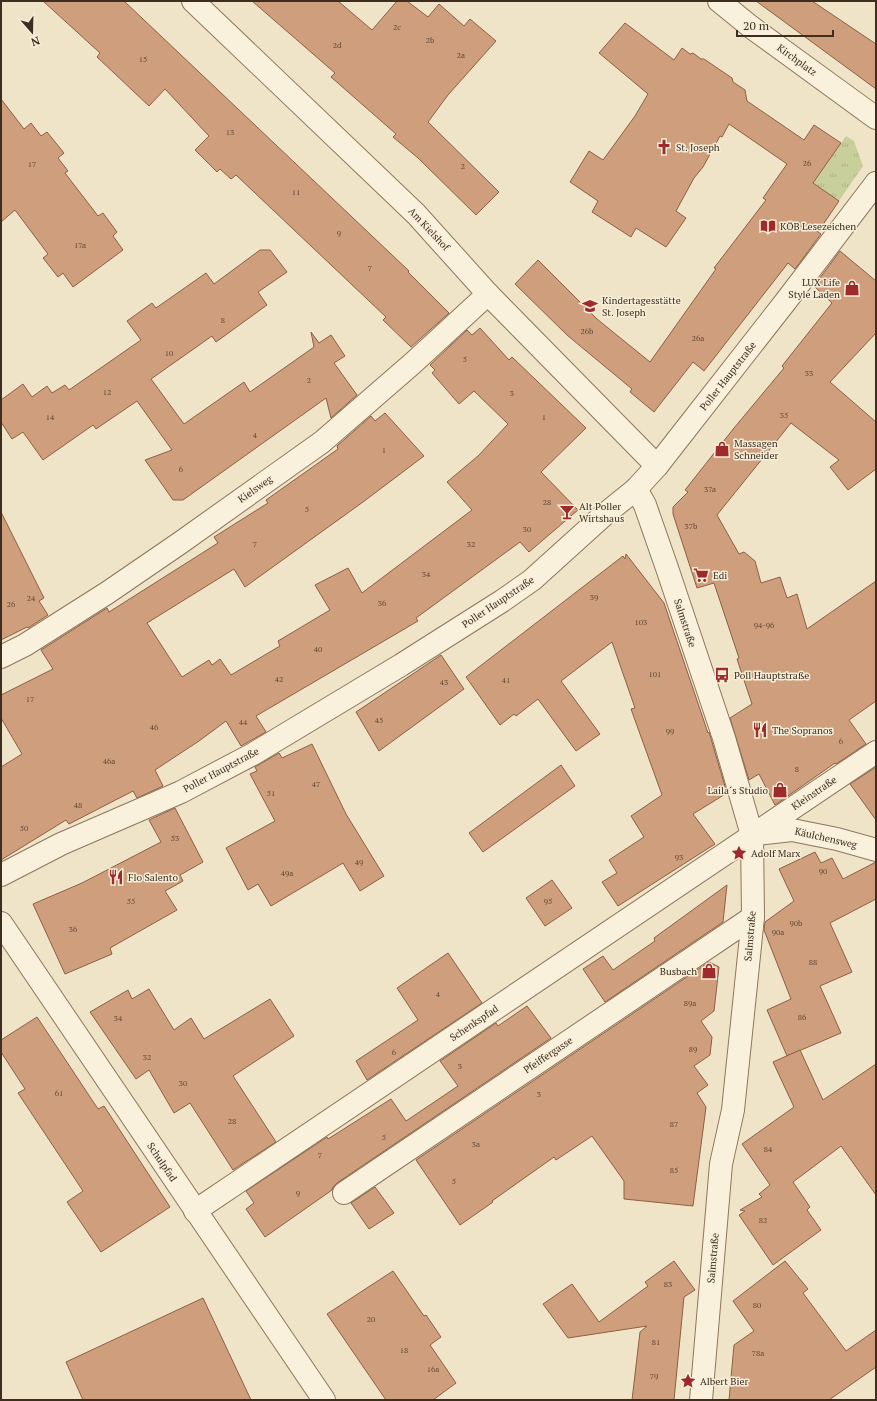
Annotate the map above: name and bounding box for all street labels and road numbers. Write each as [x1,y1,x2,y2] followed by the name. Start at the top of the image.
[775,41,820,79] street label: Kirchplatz
[406,205,453,254] street label: Am Kielshof
[697,339,759,413] street label: Poller Hauptstraße
[235,472,275,506] street label: Kielsweg
[459,573,537,631] street label: Poller Hauptstraße
[671,597,699,649] street label: Salmstraße
[181,744,261,796] street label: Poller Hauptstraße
[789,773,839,813] street label: Kleinstraße
[794,825,859,852] street label: Käulchensweg
[741,910,759,962] street label: Salmstraße
[447,1002,501,1044] street label: Schenkspfad
[521,1034,575,1076] street label: Pfeiffergasse
[144,1140,180,1184] street label: Schulpfad
[704,1232,722,1284] street label: Salmstraße

